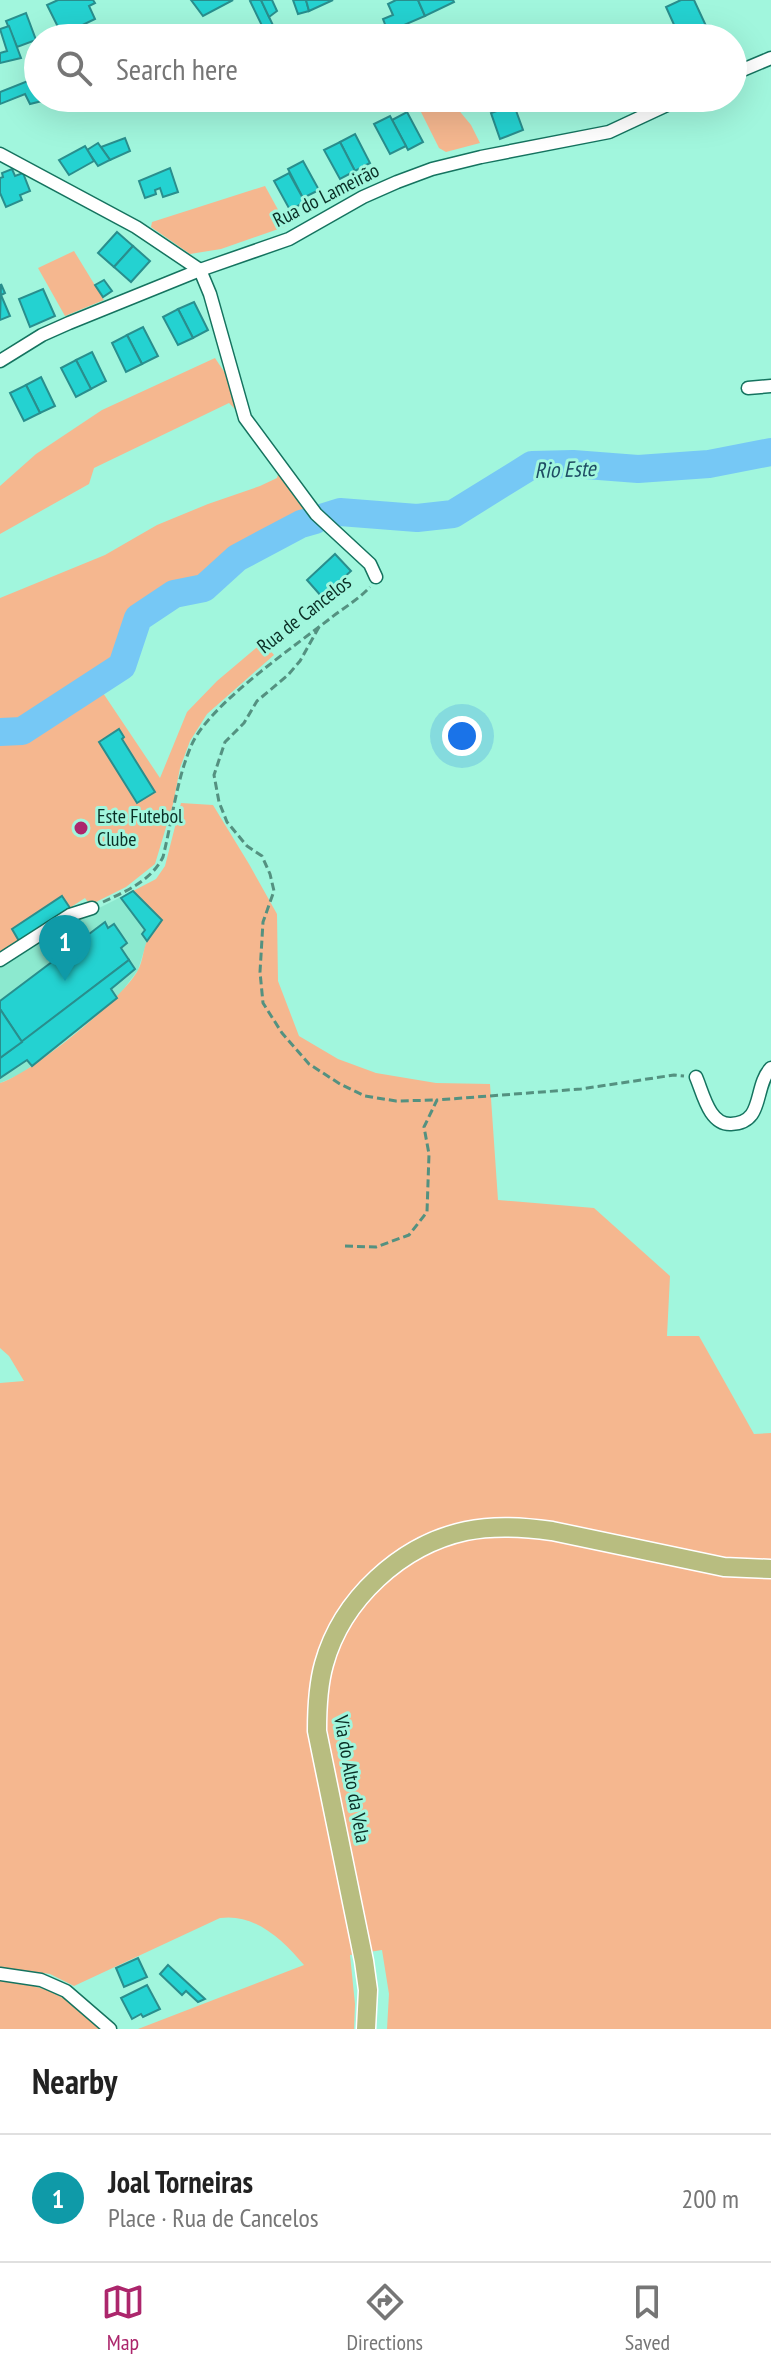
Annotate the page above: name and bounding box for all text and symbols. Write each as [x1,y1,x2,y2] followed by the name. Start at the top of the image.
[24,24,747,112] search box
[52,46,96,90] icon: search
[116,49,238,88] text: Search here
[268,157,384,233] street label: Rua do Lameirão
[534,454,598,484] water label: Rio Este
[252,569,356,659] street label: Rua de Cancelos
[442,716,482,756] your location
[97,803,183,852] place label: Este Futebol Clube
[72,819,90,837] marker: Este Futebol Clube
[39,915,91,981] pin: 1
[328,1712,376,1845] street label: Via do Alto da Vela
[32,2059,117,2103] text: Nearby
[108,2162,253,2201] text: Joal Torneiras
[52,2182,64,2215] text: 1
[681,2182,739,2215] text: 200 m
[108,2201,319,2234] text: Place · Rua de Cancelos
[101,2280,145,2356] tab: Map
[347,2280,423,2356] tab: Directions
[625,2280,670,2356] tab: Saved

